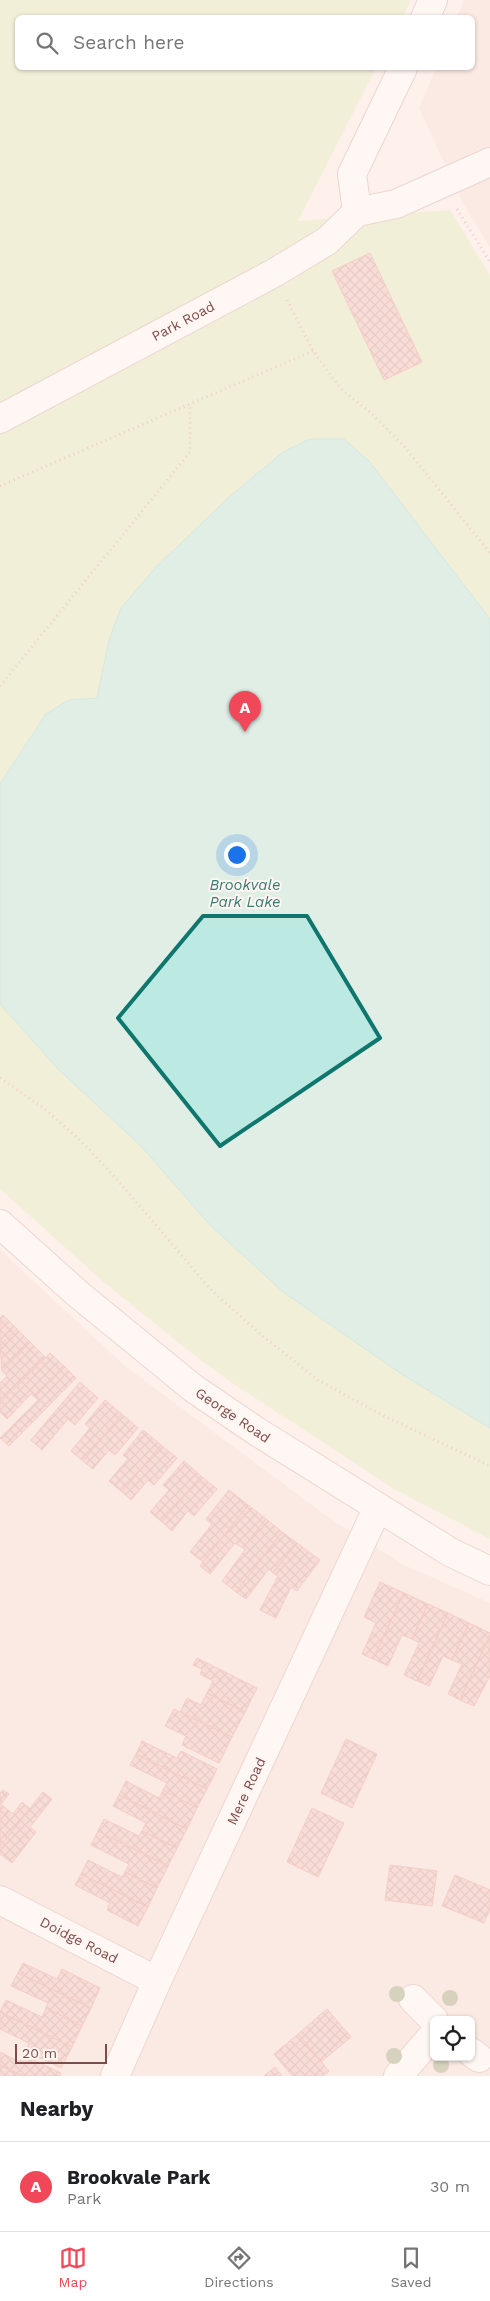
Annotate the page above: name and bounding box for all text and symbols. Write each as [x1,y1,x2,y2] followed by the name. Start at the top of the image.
[15,15,475,70] search box
[33,29,61,57] icon: search
[73,31,184,54] text: Search here
[149,298,217,344] street label: Park Road
[229,691,261,732] pin: A
[224,842,250,868] your location
[209,876,281,911] water label: Brookvale Park Lake
[193,1384,273,1446] street label: George Road
[223,1755,269,1827] street label: Mere Road
[37,1913,121,1967] street label: Doidge Road
[430,2016,475,2061] map controls
[430,2016,475,2061] button: locate
[15,2041,108,2064] scale bar
[22,2045,57,2061] text: 20 m
[20,2096,93,2121] text: Nearby
[67,2166,210,2189] text: Brookvale Park
[31,2177,41,2196] text: A
[430,2177,470,2196] text: 30 m
[67,2189,101,2208] text: Park
[59,2244,87,2290] tab: Map
[204,2244,274,2290] tab: Directions
[391,2244,431,2290] tab: Saved

